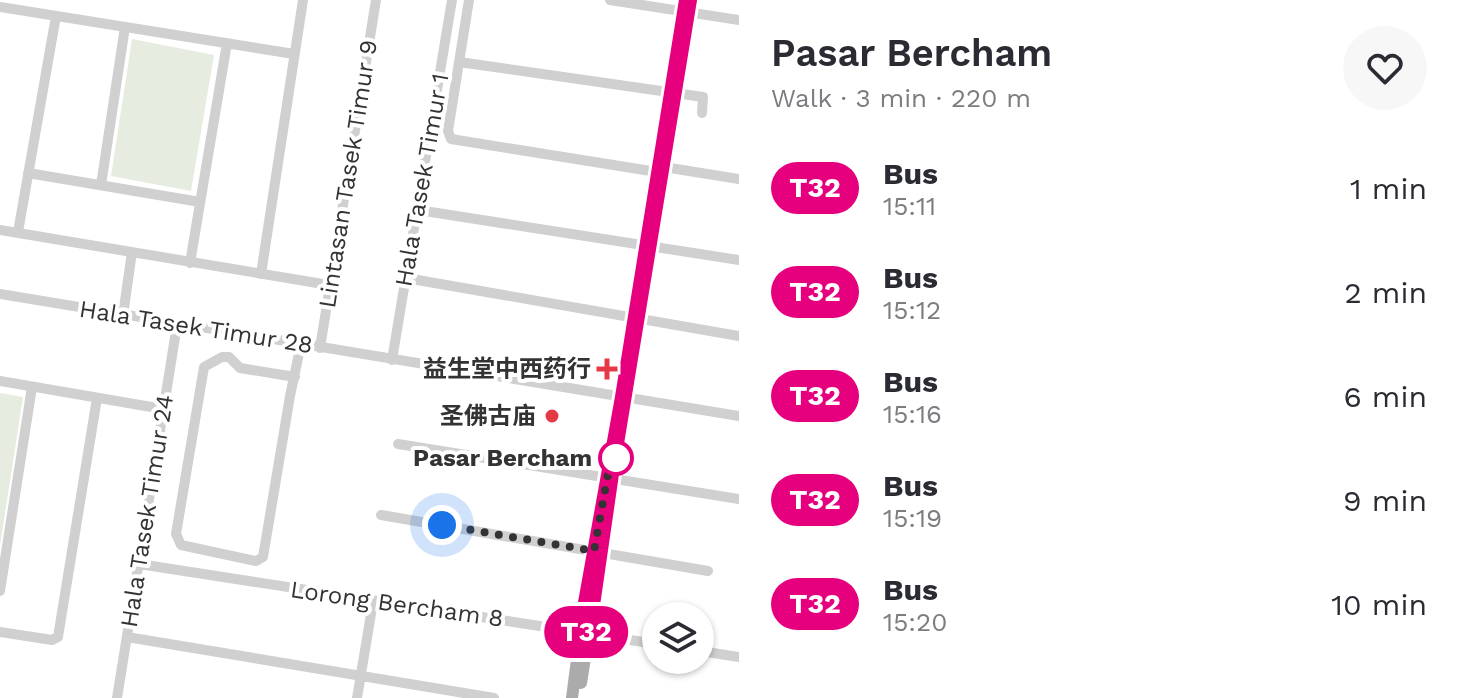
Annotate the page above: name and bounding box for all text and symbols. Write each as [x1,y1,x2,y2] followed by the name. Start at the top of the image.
[1343,26,1427,110] button: heart
[771,31,1052,75] text: Pasar Bercham
[313,38,383,310] street label: Lintasan Tasek Timur 9
[389,71,455,289] street label: Hala Tasek Timur 1
[771,83,1031,113] text: Walk · 3 min · 220 m
[883,156,938,191] text: Bus
[789,171,841,204] text: T32
[1350,171,1427,206] text: 1 min
[883,191,936,221] text: 15:11
[883,260,938,295] text: Bus
[789,275,841,308] text: T32
[1344,275,1427,310] text: 2 min
[77,295,315,359] street label: Hala Tasek Timur 28
[883,295,941,325] text: 15:12
[423,355,591,383] place label: 益生堂中西药行
[598,360,616,378] marker: 益生堂中西药行
[883,364,938,399] text: Bus
[789,379,841,412] text: T32
[1343,379,1427,414] text: 6 min
[115,393,179,629] street label: Hala Tasek Timur 24
[883,399,942,429] text: 15:16
[440,402,536,430] place label: 圣佛古庙
[543,407,561,425] marker: 圣佛古庙
[599,441,633,475] marker: Pasar Bercham
[413,444,592,472] place label: Pasar Bercham
[883,468,938,503] text: Bus
[789,483,841,516] text: T32
[1343,483,1427,518] text: 9 min
[883,503,942,533] text: 15:19
[422,505,462,545] your location
[883,572,938,607] text: Bus
[289,575,505,633] street label: Lorong Bercham 8
[789,587,841,620] text: T32
[1331,587,1427,622] text: 10 min
[642,602,714,674] map controls
[642,602,714,674] button: layers
[540,606,632,658] line badge: T32
[883,607,947,637] text: 15:20
[560,615,612,648] text: T32

